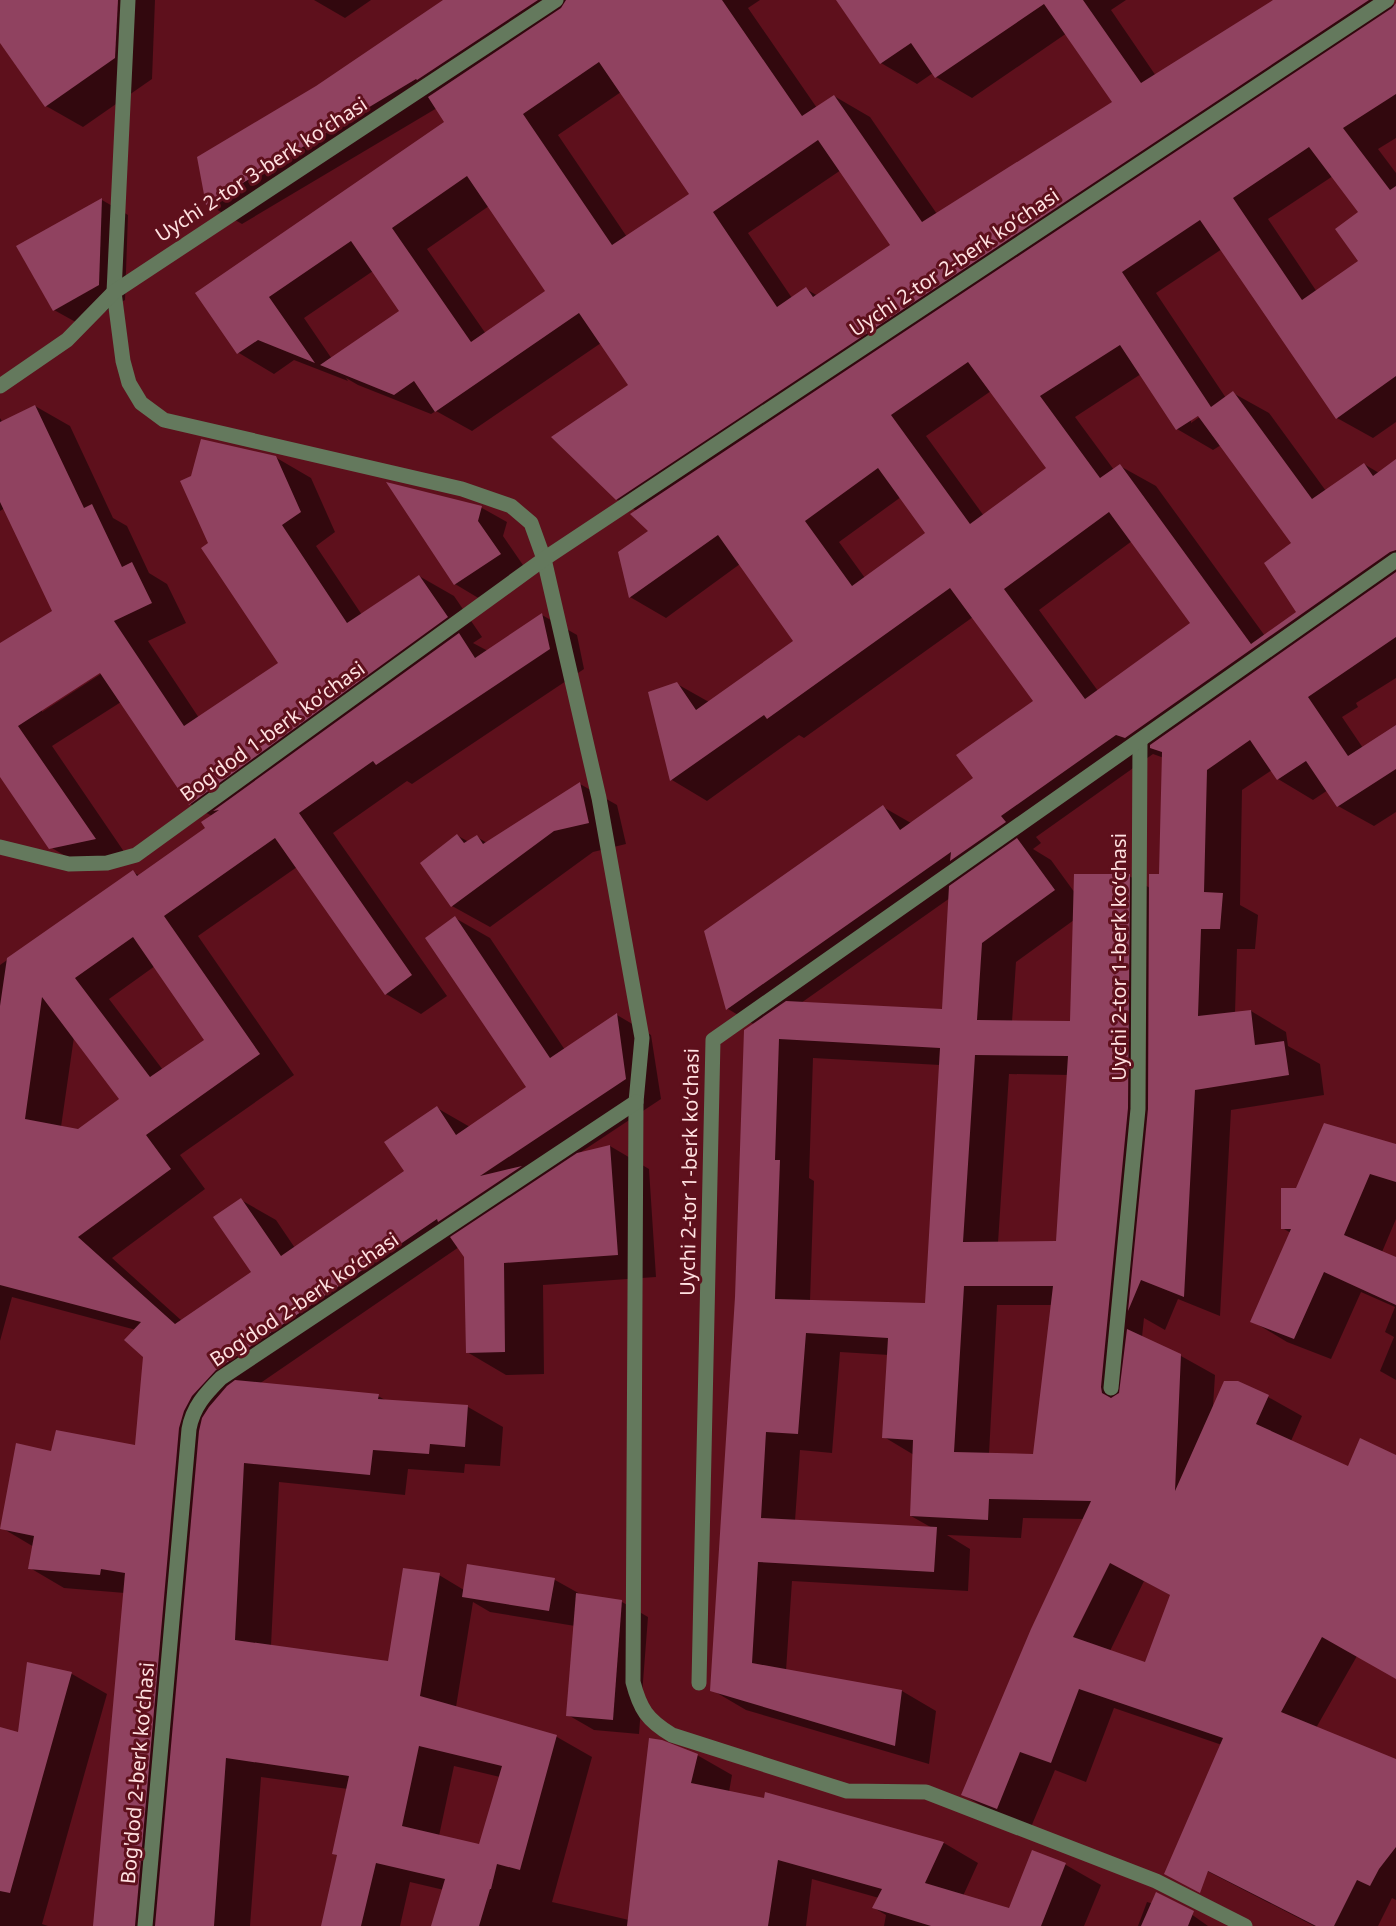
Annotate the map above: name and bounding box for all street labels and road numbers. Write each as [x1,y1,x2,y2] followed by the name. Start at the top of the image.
[150,90,372,248] street label: Uychi 2-tor 3-berk koʻchasi
[844,182,1064,342] street label: Uychi 2-tor 2-berk koʻchasi
[174,655,370,807] street label: Bog'dod 1-berk koʻchasi
[1105,833,1132,1081] street label: Uychi 2-tor 1-berk koʻchasi
[673,1048,705,1296] street label: Uychi 2-tor 1-berk koʻchasi
[204,1226,404,1372] street label: Bog'dod 2-berk koʻchasi
[114,1661,160,1885] street label: Bog'dod 2-berk koʻchasi

